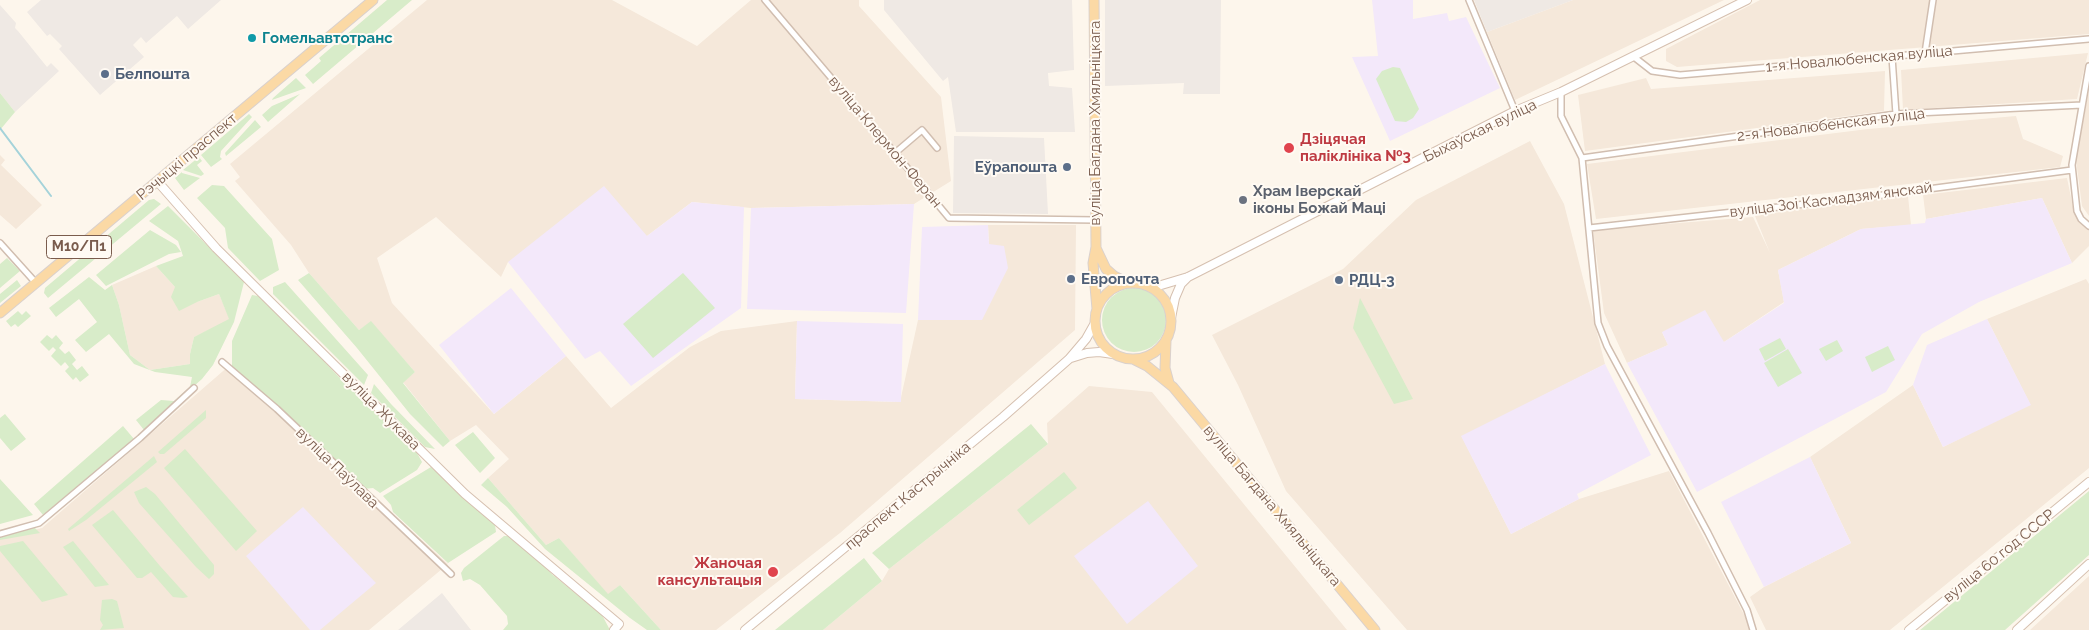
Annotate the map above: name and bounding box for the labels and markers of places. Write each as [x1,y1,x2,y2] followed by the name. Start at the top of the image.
[262,29,393,47] place label: Гомельавтотранс
[246,32,258,44] marker: Гомельавтотранс
[115,65,190,83] place label: Белпошта
[99,68,111,80] marker: Белпошта
[1300,130,1411,165] place label: Дзіцячая паліклініка №3
[1282,141,1296,155] marker: Дзіцячая паліклініка №3
[975,158,1057,176] place label: Еўрапошта
[1061,161,1073,173] marker: Еўрапошта
[1253,182,1386,217] place label: Храм Іверскай іконы Божай Маці
[1237,194,1249,206] marker: Храм Іверскай іконы Божай Маці
[1081,270,1159,288] place label: Европочта
[1349,271,1395,289] place label: РДЦ-3
[1065,273,1077,285] marker: Европочта
[1333,274,1345,286] marker: РДЦ-3
[657,554,762,589] place label: Жаночая кансультацыя
[766,565,780,579] marker: Жаночая кансультацыя

